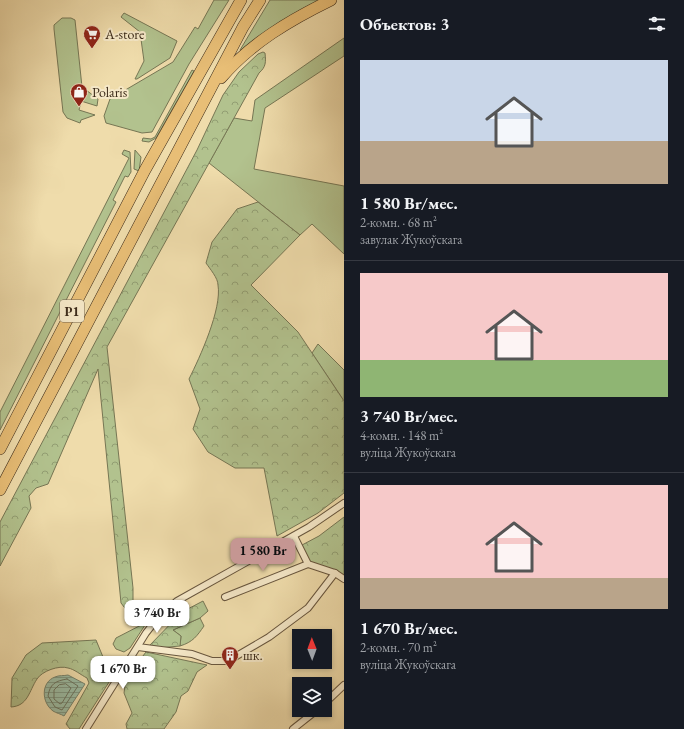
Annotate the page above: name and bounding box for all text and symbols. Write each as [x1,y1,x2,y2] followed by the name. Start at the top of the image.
[360,13,450,35] text: Объектов: 3
[646,13,668,35] icon: filters
[82,24,102,49] supermarket icon: А-store
[104,25,145,43] place label: А-store
[69,82,89,107] shop icon: Polaris
[92,83,128,101] place label: Polaris
[478,86,550,158] icon: home
[360,192,458,214] text: 1 580 Br/мес.
[360,214,437,231] text: 2-комн. · 68 m²
[360,231,463,248] text: завулак Жукоўскага
[478,299,550,371] icon: home
[60,300,84,322] road number: Р1
[360,405,458,427] text: 3 740 Br/мес.
[360,427,443,444] text: 4-комн. · 148 m²
[360,444,456,461] text: вуліца Жукоўскага
[478,511,550,583] icon: home
[222,538,304,572] pin: 1 580 Br
[239,542,287,559] text: 1 580 Br
[116,600,198,634] pin: 3 740 Br
[133,604,181,621] text: 3 740 Br
[360,617,458,639] text: 1 670 Br/мес.
[292,629,332,669] north arrow
[292,629,332,717] map controls
[360,639,437,656] text: 2-комн. · 70 m²
[220,645,240,670] building icon: шк.
[243,646,263,664] place label: шк.
[82,656,164,690] pin: 1 670 Br
[360,656,456,673] text: вуліца Жукоўскага
[99,660,147,677] text: 1 670 Br
[292,677,332,717] button: layers

